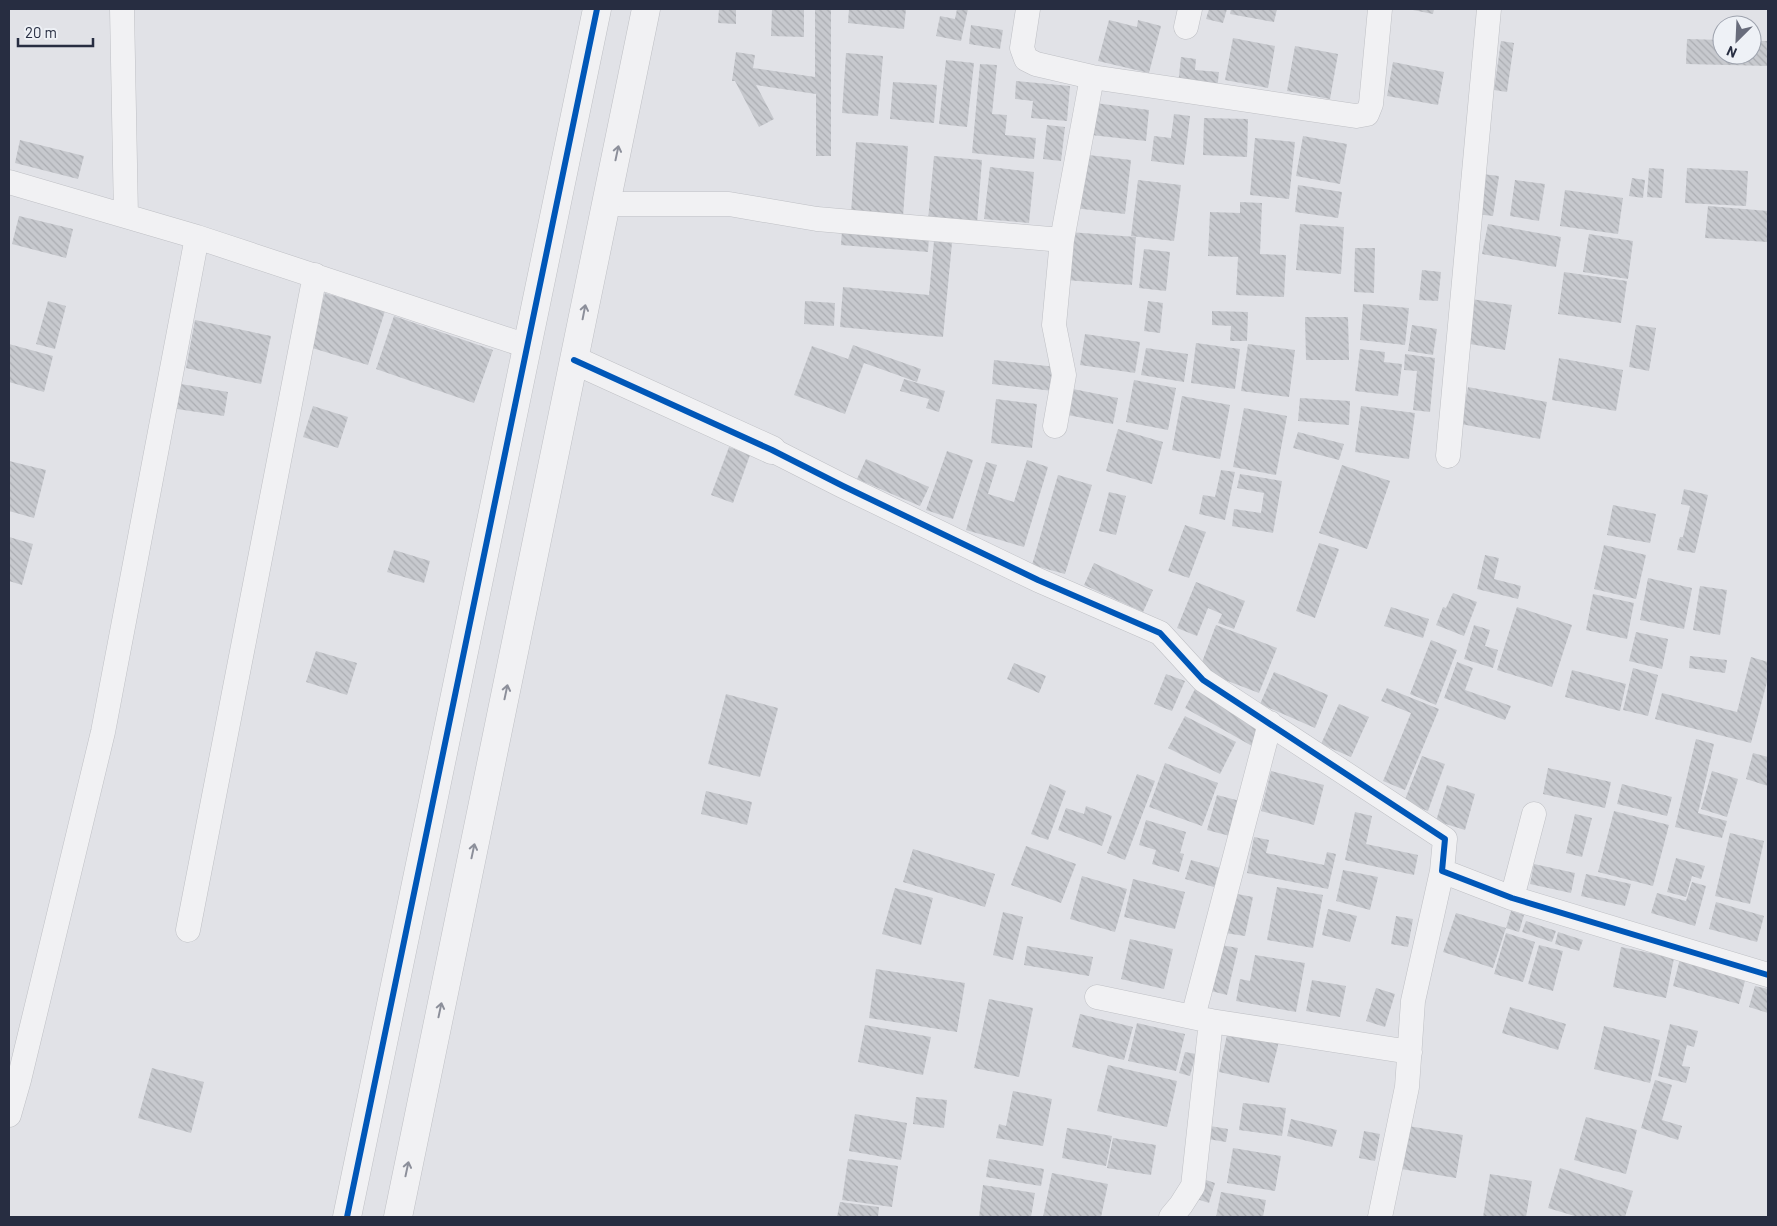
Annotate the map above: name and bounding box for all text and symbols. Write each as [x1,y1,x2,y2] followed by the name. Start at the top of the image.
[18,15,92,47] scale bar
[1712,15,1762,65] north arrow
[25,23,57,41] text: 20 m
[1724,43,1739,62] text: N
[612,146,622,162] one-way arrow
[579,305,589,321] one-way arrow
[501,684,511,700] one-way arrow
[469,844,478,860] one-way arrow
[436,1003,445,1019] one-way arrow
[403,1162,413,1178] one-way arrow

